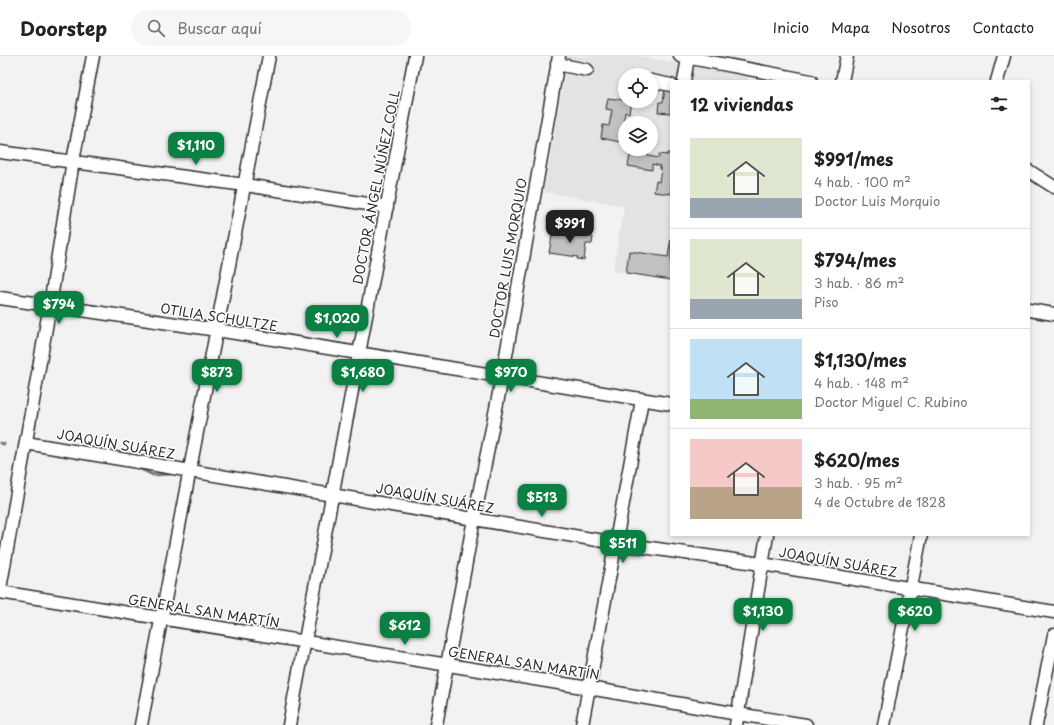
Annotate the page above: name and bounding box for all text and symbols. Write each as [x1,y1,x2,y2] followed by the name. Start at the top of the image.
[131,10,411,46] search box
[20,14,107,42] text: Doorstep
[177,16,262,39] text: Buscar aquí
[145,17,167,39] icon: search
[773,17,809,38] text: Inicio
[831,17,869,38] text: Mapa
[891,17,951,38] text: Nosotros
[973,17,1034,38] text: Contacto
[618,68,658,156] map controls
[618,68,658,108] button: locate
[347,88,404,286] street label: DOCTOR ÁNGEL NÚÑEZ COLL
[690,91,793,117] text: 12 viviendas
[988,93,1010,115] icon: filters
[618,116,658,156] button: layers
[163,132,229,166] pin: $1,110
[177,135,215,154] text: $1,110
[814,146,893,172] text: $991/mes
[722,154,770,202] icon: home
[814,172,911,191] text: 4 hab. · 100 m²
[484,176,531,339] street label: DOCTOR LUIS MORQUIO
[814,191,940,210] text: Doctor Luis Morquio
[546,210,594,244] pin: $991
[555,213,585,232] text: $991
[814,247,896,273] text: $794/mes
[722,255,770,303] icon: home
[814,273,904,292] text: 3 hab. · 86 m²
[35,291,83,325] pin: $794
[814,292,839,311] text: Piso
[43,294,75,313] text: $794
[159,298,279,335] street label: OTILIA SCHULTZE
[304,305,370,339] pin: $1,020
[314,308,360,327] text: $1,020
[814,347,907,373] text: $1,130/mes
[722,355,770,403] icon: home
[193,359,241,393] pin: $873
[330,359,396,393] pin: $1,680
[487,359,535,393] pin: $970
[201,362,233,381] text: $873
[341,362,385,381] text: $1,680
[495,362,527,381] text: $970
[814,373,909,392] text: 4 hab. · 148 m²
[814,392,968,411] text: Doctor Miguel C. Rubino
[56,424,177,463] street label: JOAQUÍN SUÁREZ
[814,447,899,473] text: $620/mes
[722,455,770,503] icon: home
[814,473,903,492] text: 3 hab. · 95 m²
[375,478,496,517] street label: JOAQUÍN SUÁREZ
[518,484,566,518] pin: $513
[527,487,557,506] text: $513
[814,492,946,511] text: 4 de Octubre de 1828
[599,530,647,564] pin: $511
[609,533,637,552] text: $511
[778,542,899,581] street label: JOAQUÍN SUÁREZ
[127,589,281,632] street label: GENERAL SAN MARTÍN
[730,598,796,632] pin: $1,130
[891,598,939,632] pin: $620
[743,601,783,620] text: $1,130
[897,601,933,620] text: $620
[381,612,429,646] pin: $612
[389,615,421,634] text: $612
[447,641,601,684] street label: GENERAL SAN MARTÍN

